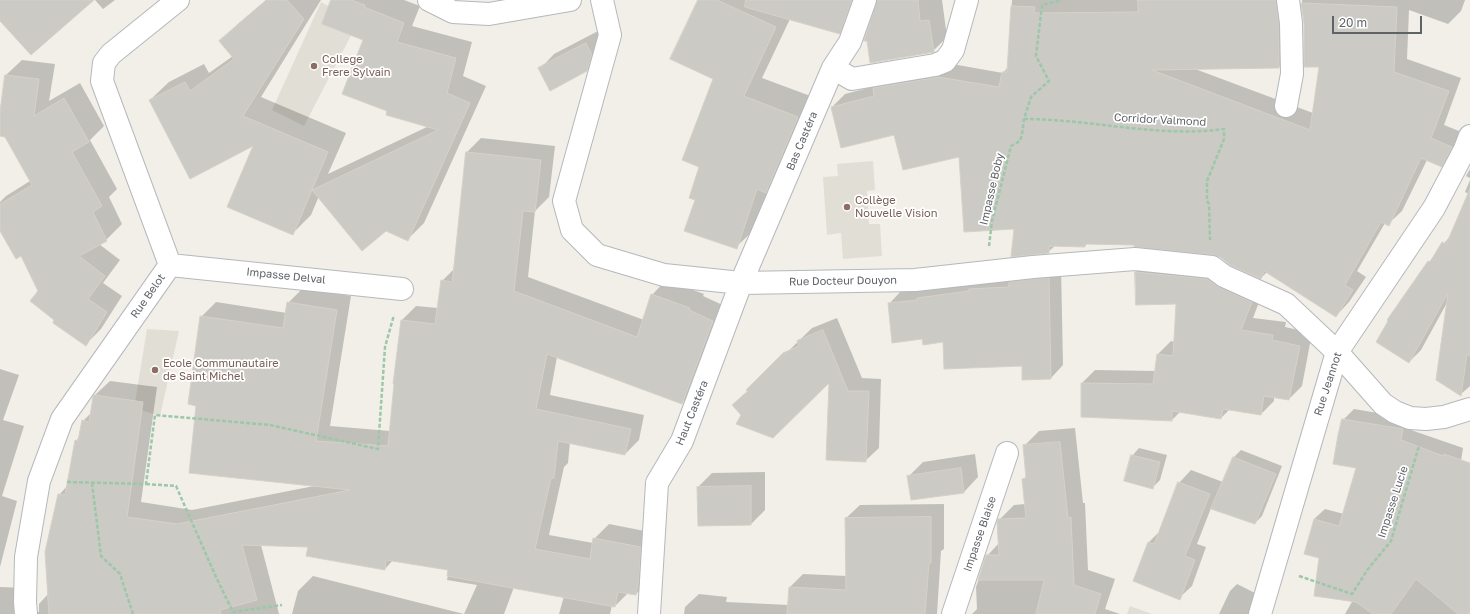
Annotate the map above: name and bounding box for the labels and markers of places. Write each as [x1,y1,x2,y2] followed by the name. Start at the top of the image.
[322,53,391,79] place label: College Frere Sylvain
[309,61,319,71] marker: College Frere Sylvain
[855,194,937,220] place label: Collège Nouvelle Vision
[842,202,852,212] marker: Collège Nouvelle Vision
[163,357,279,383] place label: Ecole Communautaire de Saint Michel
[150,365,160,375] marker: Ecole Communautaire de Saint Michel

